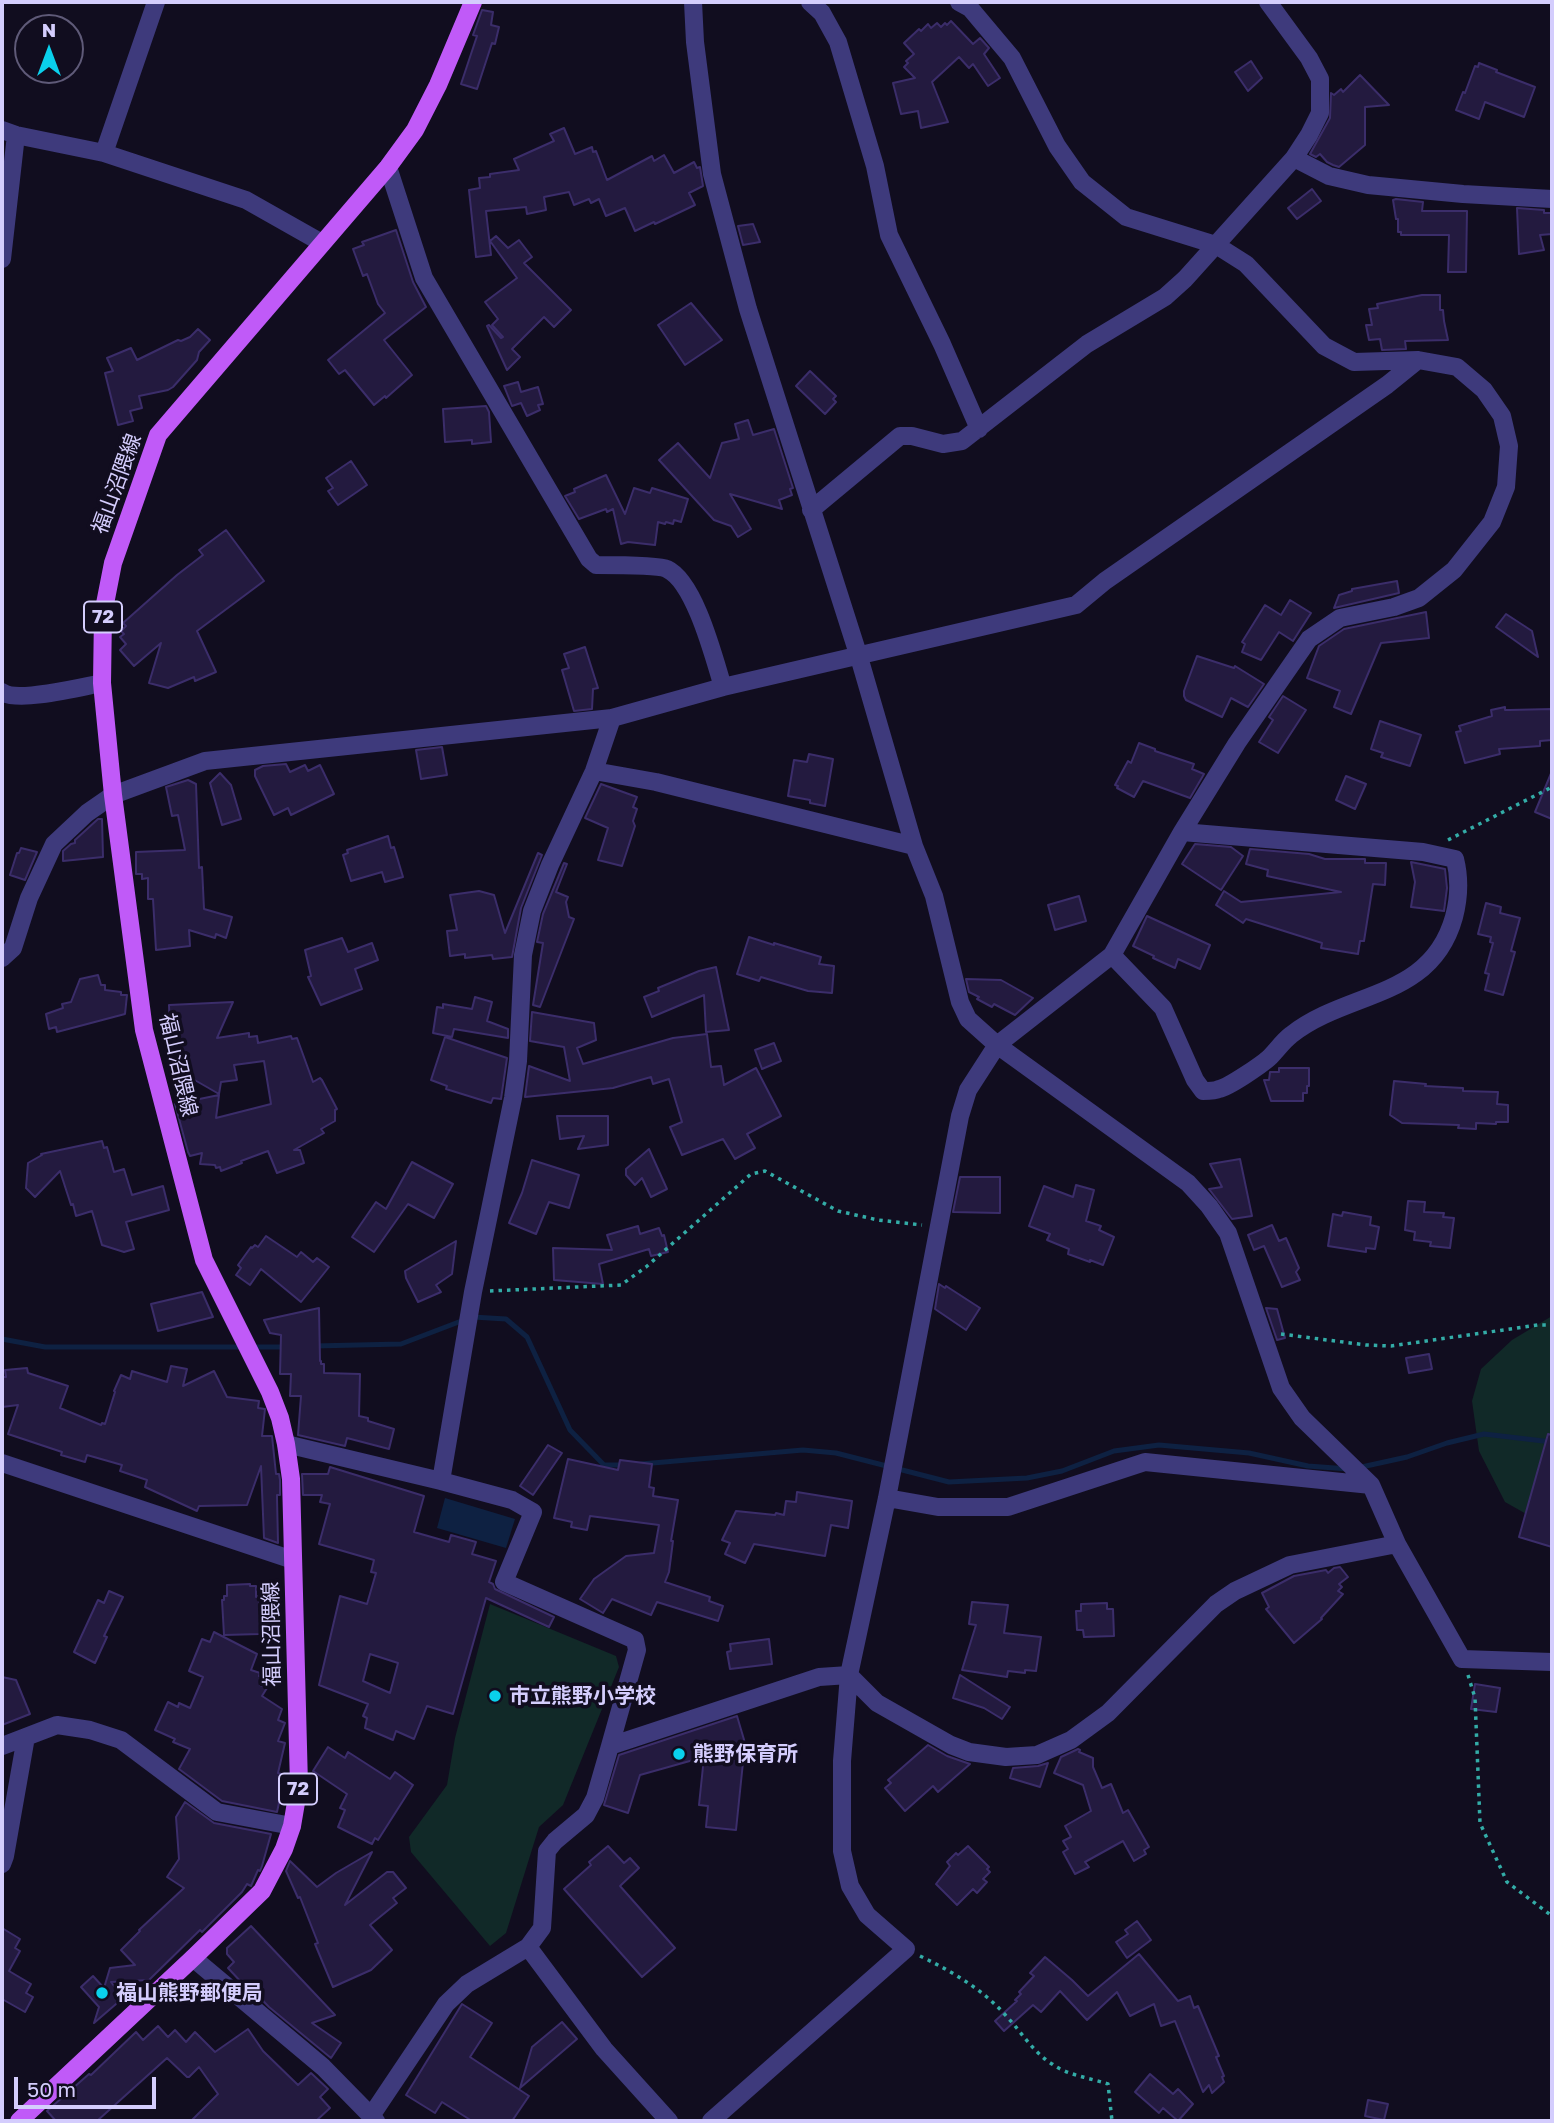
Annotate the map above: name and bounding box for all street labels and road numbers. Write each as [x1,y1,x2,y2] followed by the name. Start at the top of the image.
[87,430,147,538] street label: 福山沼隈線
[84,602,122,632] road number: 72
[154,1011,202,1119] street label: 福山沼隈線
[258,1581,286,1687] street label: 福山沼隈線
[279,1774,317,1804] road number: 72

